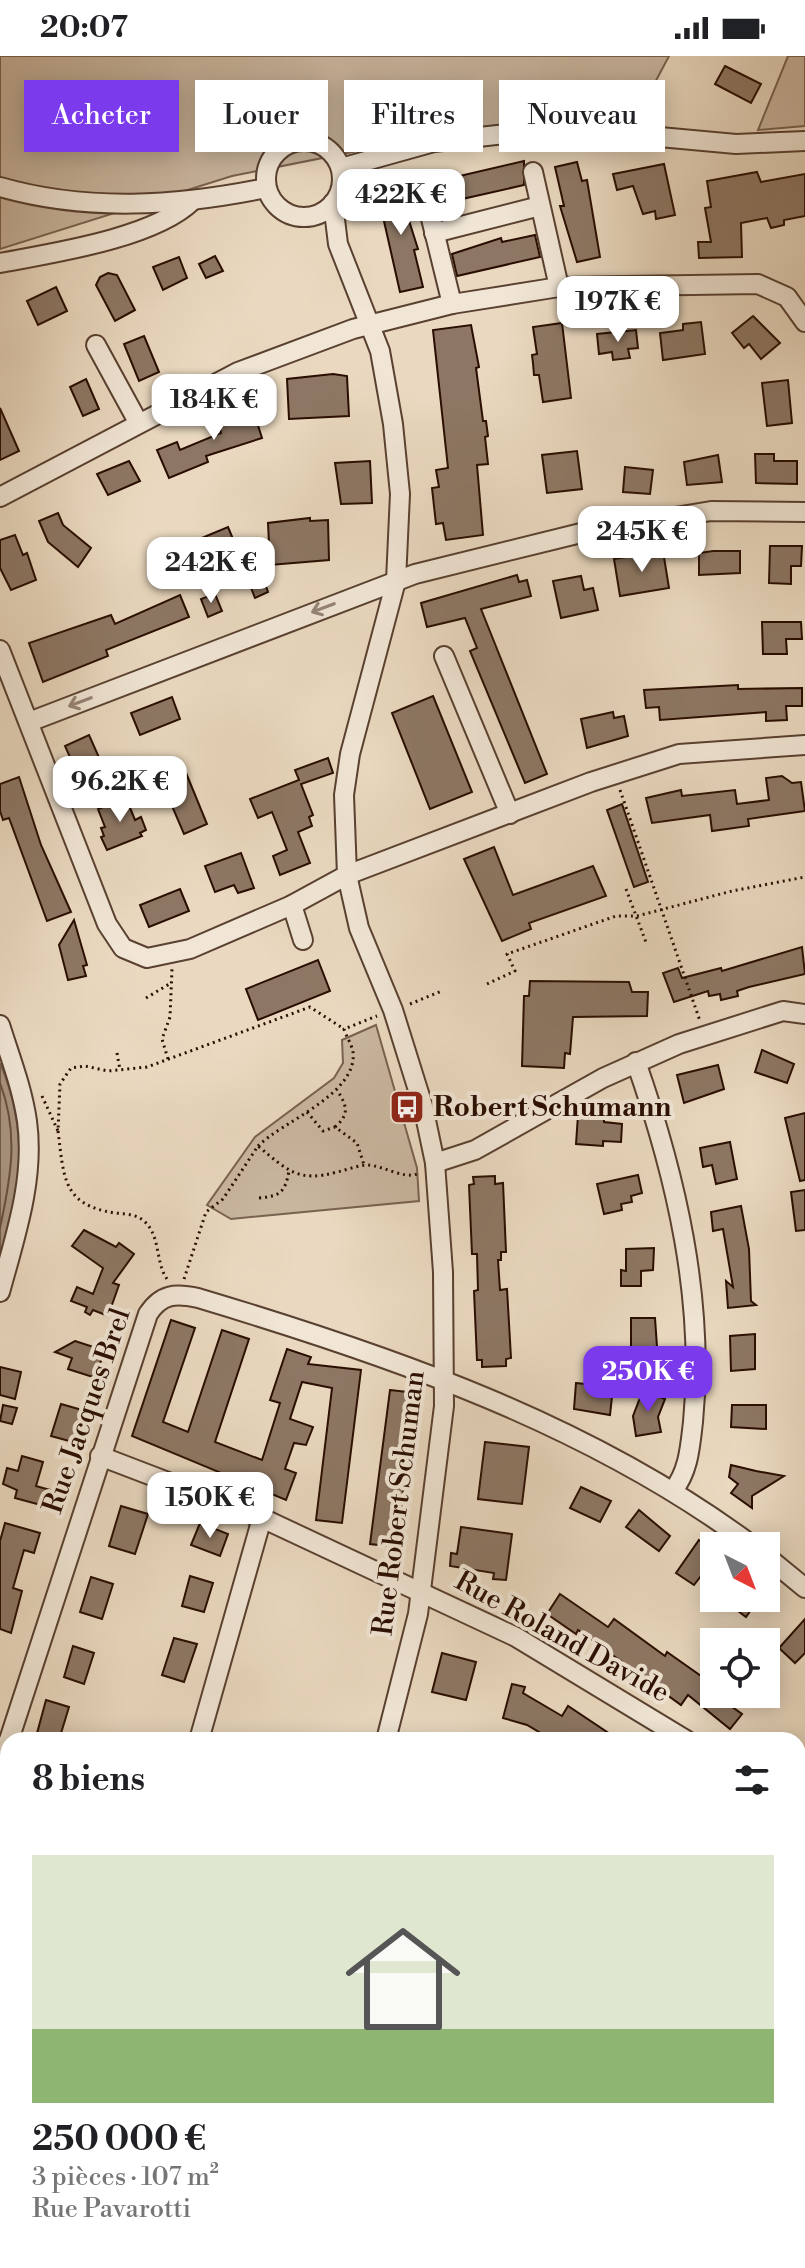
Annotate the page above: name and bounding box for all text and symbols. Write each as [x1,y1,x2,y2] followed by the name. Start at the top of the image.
[40,9,128,47] text: 20:07
[24,80,179,152] chip: Acheter
[195,80,328,152] chip: Louer
[344,80,483,152] chip: Filtres
[499,80,665,152] chip: Nouveau
[336,169,466,237] pin: 422K €
[355,179,447,211] text: 422K €
[553,276,683,344] pin: 197K €
[575,286,661,318] text: 197K €
[149,374,279,442] pin: 184K €
[170,384,258,416] text: 184K €
[577,506,707,574] pin: 245K €
[596,516,688,548] text: 245K €
[146,537,276,605] pin: 242K €
[165,547,257,579] text: 242K €
[311,602,336,616] one-way arrow
[68,696,93,710] one-way arrow
[46,756,194,824] pin: 96.2K €
[71,766,169,798] text: 96.2K €
[388,1088,426,1126] bus stop icon: Robert Schumann
[433,1090,672,1125] place label: Robert Schumann
[35,1304,139,1518] street label: Rue Jacques Brel
[583,1346,713,1414] pin: 250K €
[601,1356,695,1388] text: 250K €
[365,1368,433,1638] street label: Rue Robert Schuman
[145,1472,275,1540] pin: 150K €
[165,1482,255,1514] text: 150K €
[700,1532,780,1612] north arrow
[700,1532,780,1708] map controls
[449,1564,675,1710] street label: Rue Roland Davide
[700,1628,780,1708] button: locate
[730,1758,774,1802] icon: filters
[32,1759,145,1801] text: 8 biens
[331,1907,475,2051] icon: home
[32,2119,206,2161] text: 250 000 €
[32,2161,219,2193] text: 3 pièces · 107 m²
[32,2193,191,2225] text: Rue Pavarotti

